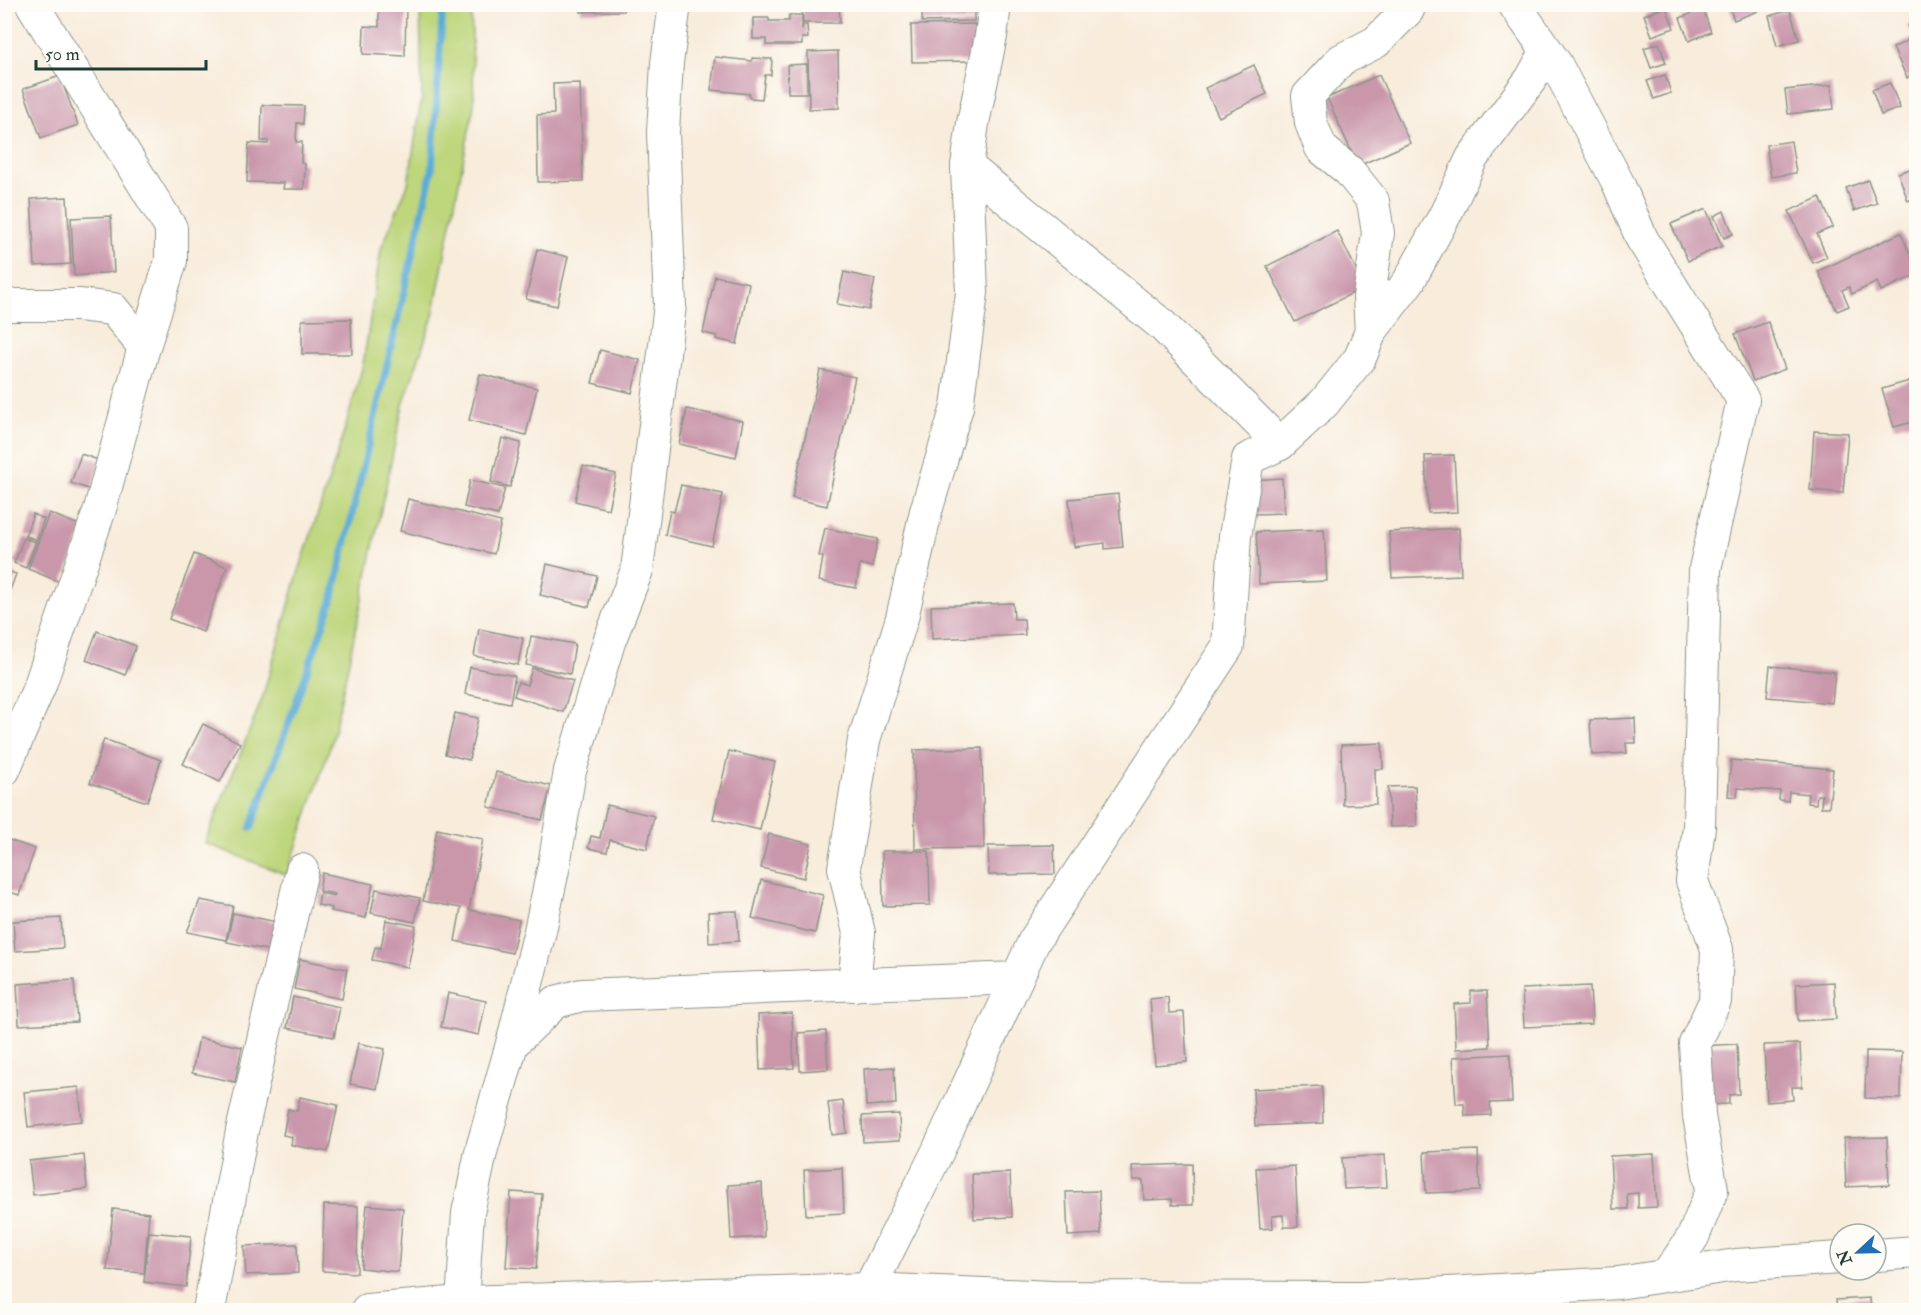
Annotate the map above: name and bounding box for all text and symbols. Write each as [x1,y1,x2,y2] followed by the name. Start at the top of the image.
[36,33,206,71] scale bar
[45,43,80,66] text: 50 m
[1828,1222,1888,1282] north arrow
[1833,1246,1857,1269] text: N

